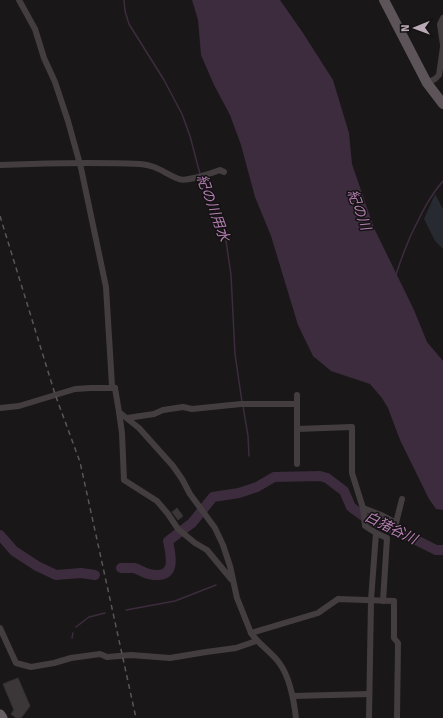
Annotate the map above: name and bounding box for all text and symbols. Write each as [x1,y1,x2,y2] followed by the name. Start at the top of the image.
[395,8,435,48] north arrow
[399,24,412,32] text: N
[193,172,234,246] water label: 紀の川用水
[344,187,375,235] water label: 紀の川
[362,508,422,549] water label: 白猪谷川

